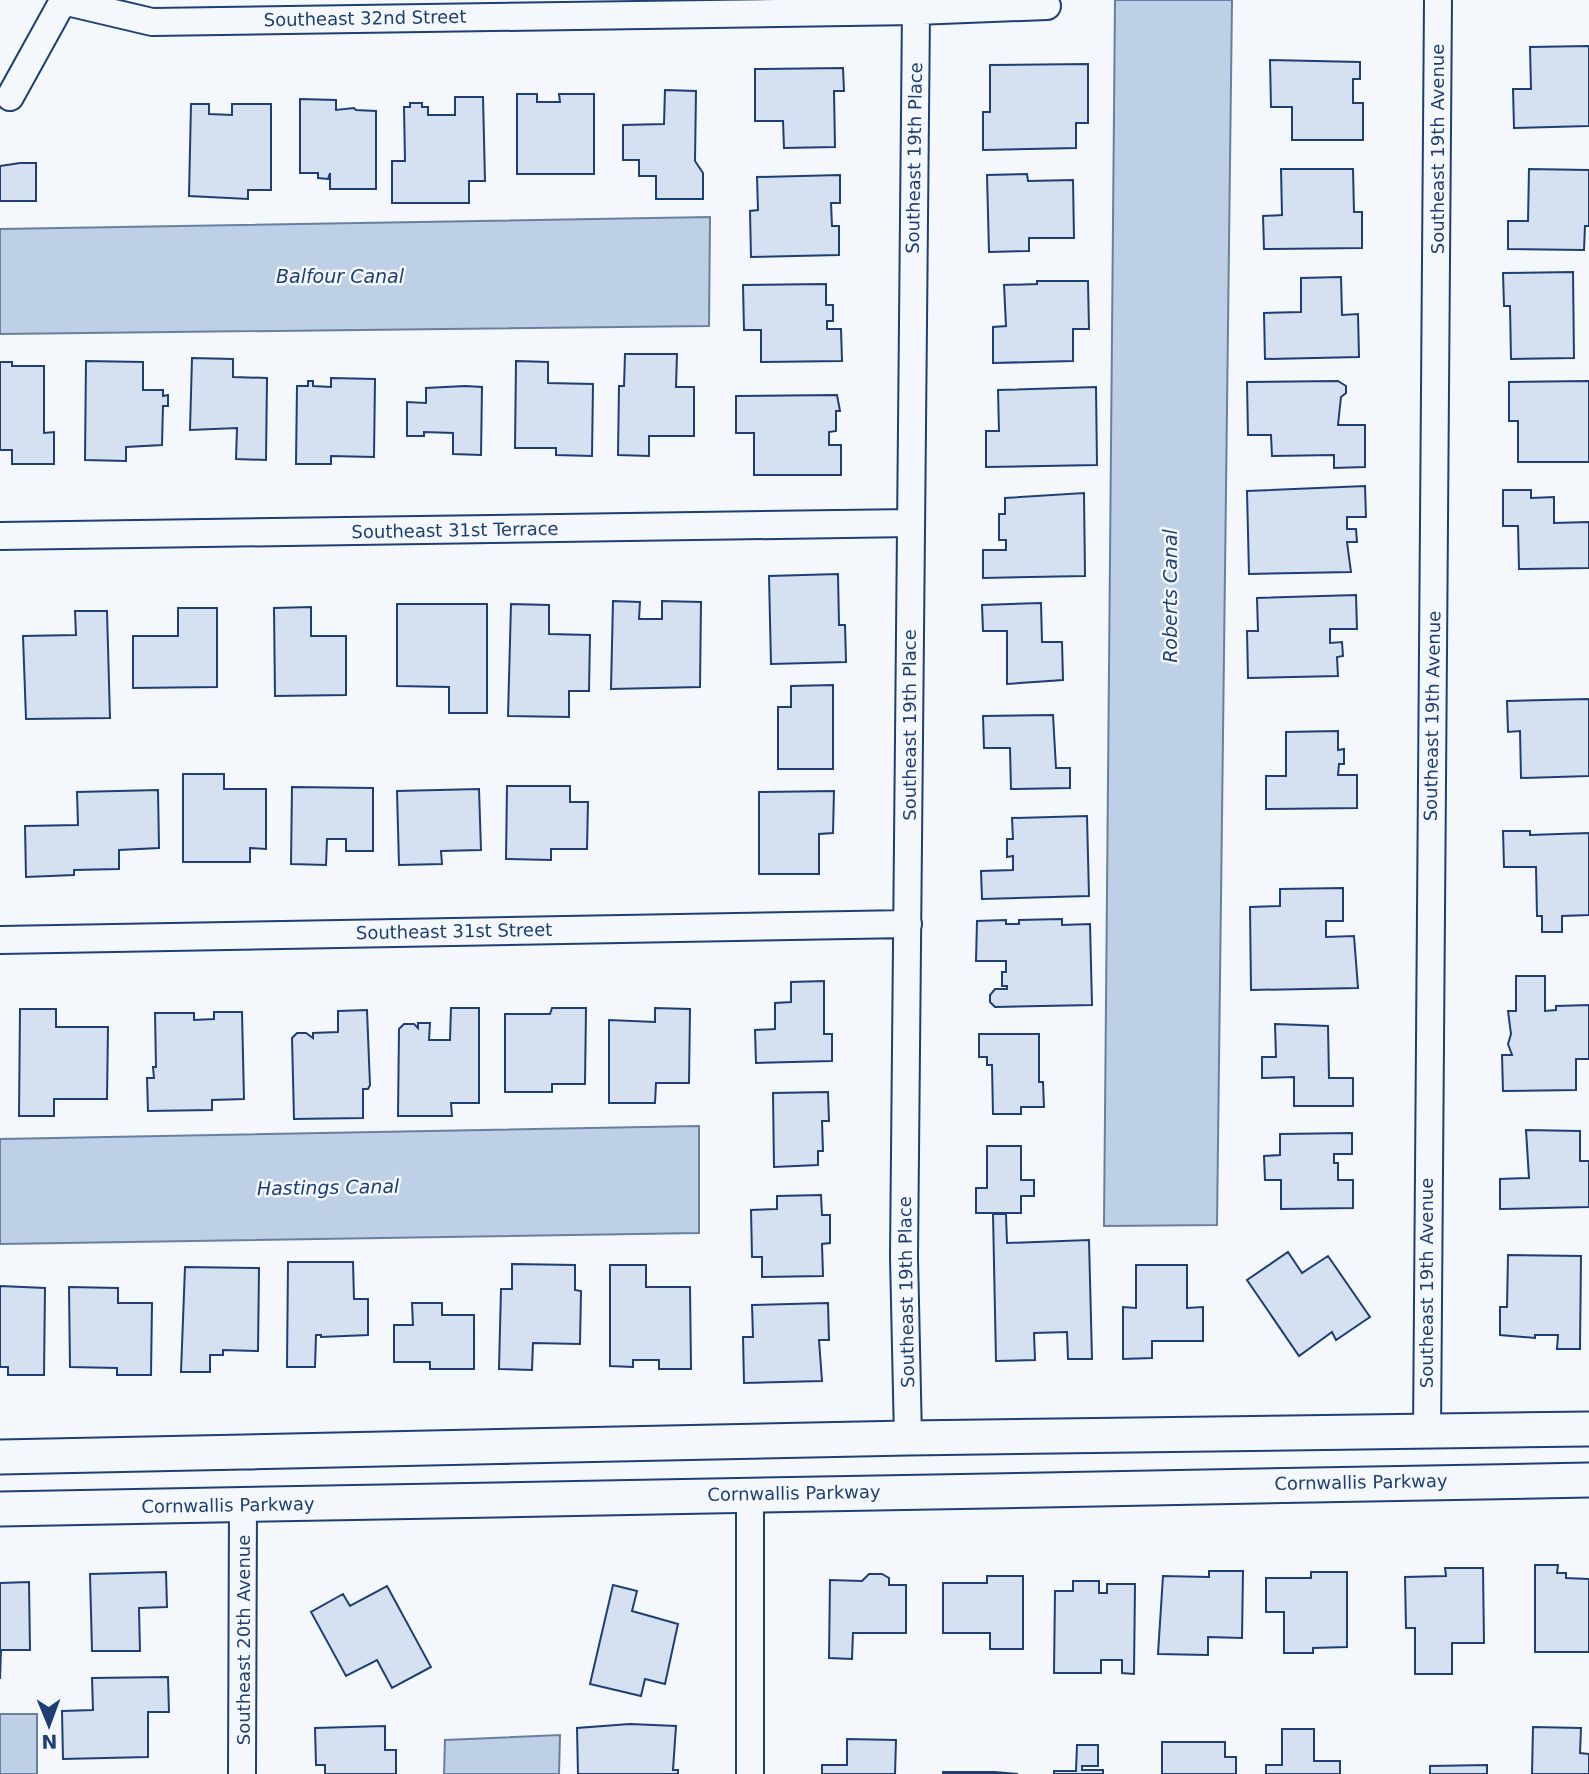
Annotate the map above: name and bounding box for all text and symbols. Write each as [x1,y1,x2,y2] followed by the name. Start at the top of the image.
[263,6,467,30] street label: Southeast 32nd Street
[1427,44,1448,254] street label: Southeast 19th Avenue
[902,62,926,254] street label: Southeast 19th Place
[276,265,405,287] water label: Balfour Canal
[351,518,559,542] street label: Southeast 31st Terrace
[1159,528,1181,663] water label: Roberts Canal
[1420,611,1444,821] street label: Southeast 19th Avenue
[899,629,920,821] street label: Southeast 19th Place
[356,919,552,943] street label: Southeast 31st Street
[257,1175,400,1199] water label: Hastings Canal
[1416,1178,1437,1388] street label: Southeast 19th Avenue
[894,1196,918,1388] street label: Southeast 19th Place
[1274,1470,1448,1494] street label: Cornwallis Parkway
[707,1481,881,1505] street label: Cornwallis Parkway
[141,1493,315,1517] street label: Cornwallis Parkway
[233,1535,254,1745] street label: Southeast 20th Avenue
[14,1690,84,1760] north arrow
[41,1731,57,1753] text: N

